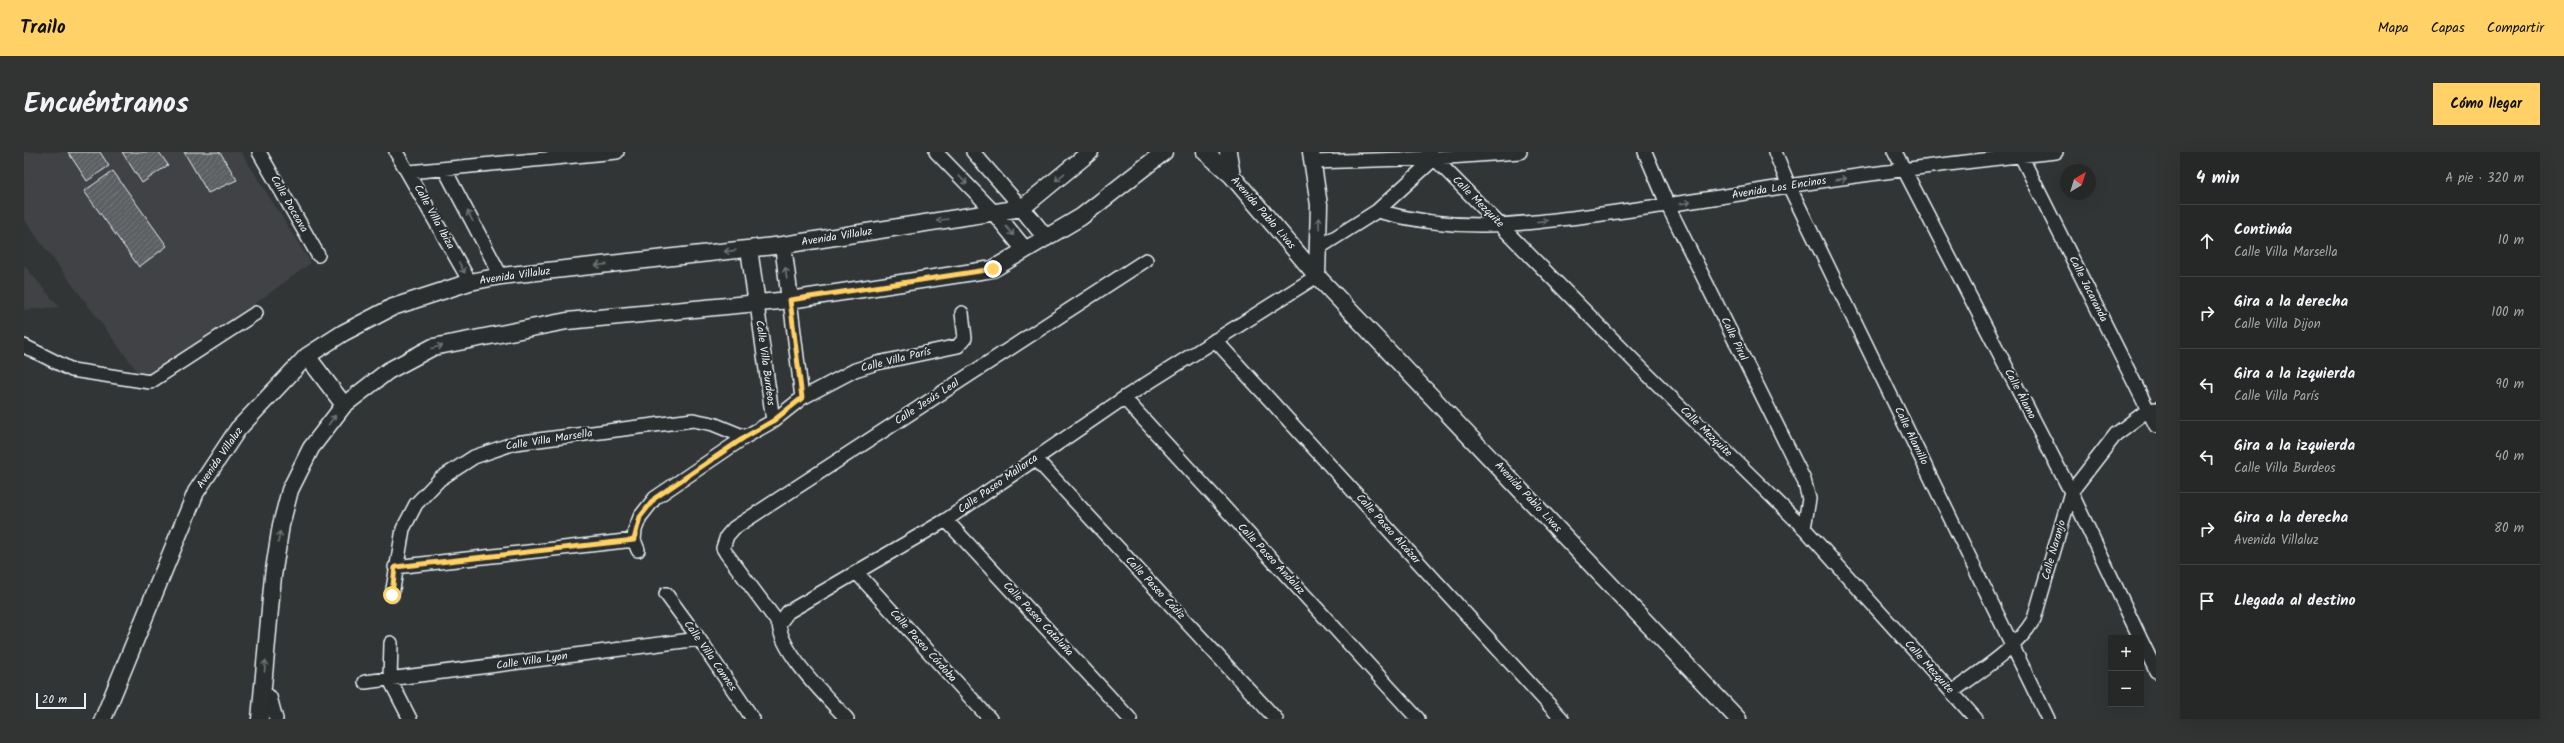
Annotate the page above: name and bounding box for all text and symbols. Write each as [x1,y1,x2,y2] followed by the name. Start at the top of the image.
[20,13,66,43] text: Trailo
[2378,17,2409,39] text: Mapa
[2431,17,2465,39] text: Capas
[2487,17,2544,39] text: Compartir
[24,82,189,127] text: Encuéntranos
[2433,83,2540,125] button: Cómo llegar
[2060,164,2096,200] north arrow
[2196,165,2240,192] text: 4 min
[2445,168,2524,189] text: A pie · 320 m
[265,172,313,236] street label: Calle Doceava
[1054,172,1065,181] one-way arrow
[1226,172,1300,254] street label: Avenida Pablo Livas
[1448,172,1508,232] street label: Calle Mezquite
[1731,172,1828,204] street label: Avenida Los Encinos
[958,175,968,185] one-way arrow
[1834,175,1847,183] one-way arrow
[409,181,459,253] street label: Calle Villa Ibiza
[1678,199,1691,207] one-way arrow
[465,211,473,223] one-way arrow
[936,217,949,225] one-way arrow
[1315,217,1323,230] one-way arrow
[1535,217,1548,225] one-way arrow
[2234,218,2292,242] text: Continúa
[800,222,874,251] street label: Avenida Villaluz
[1005,226,1014,236] one-way arrow
[2196,230,2218,252] icon: ahead
[2498,230,2524,251] text: 10 m
[2234,242,2338,263] text: Calle Villa Marsella
[724,247,737,255] one-way arrow
[2064,253,2112,325] street label: Calle Jacaranda
[984,260,1002,278] route end
[459,261,466,273] one-way arrow
[595,261,608,269] one-way arrow
[478,262,552,290] street label: Avenida Villaluz
[782,267,790,280] one-way arrow
[2234,290,2348,314] text: Gira a la derecha
[2196,302,2218,324] icon: right
[2491,302,2524,323] text: 100 m
[1716,314,1752,364] street label: Calle Pirul
[2234,314,2321,335] text: Calle Villa Dijon
[750,319,780,407] street label: Calle Villa Burdeos
[859,342,933,377] street label: Calle Villa París
[430,343,443,350] one-way arrow
[2234,362,2355,386] text: Gira a la izquierda
[1999,366,2041,422] street label: Calle Álamo
[891,374,963,430] street label: Calle Jesús Leal
[2196,374,2218,396] icon: left
[2496,374,2524,395] text: 90 m
[2234,386,2319,407] text: Calle Villa París
[1676,402,1736,462] street label: Calle Mezquite
[1889,404,1933,468] street label: Calle Alamillo
[328,415,336,426] one-way arrow
[192,423,248,493] street label: Avenida Villaluz
[504,424,594,456] street label: Calle Villa Marsella
[2234,434,2355,458] text: Gira a la izquierda
[2196,446,2218,468] icon: left
[2495,446,2524,467] text: 40 m
[954,450,1042,518] street label: Calle Paseo Mallorca
[1490,457,1566,537] street label: Avenida Pablo Livas
[2234,458,2336,479] text: Calle Villa Burdeos
[1351,490,1426,569] street label: Calle Paseo Alcázar
[2234,506,2348,530] text: Gira a la derecha
[2037,518,2071,582] street label: Calle Naranjo
[2196,518,2218,540] icon: right
[2494,518,2524,539] text: 80 m
[1233,519,1309,599] street label: Calle Paseo Andaluz
[2234,530,2319,551] text: Avenida Villaluz
[275,531,283,544] one-way arrow
[1121,552,1189,624] street label: Calle Paseo Cádiz
[998,577,1078,661] street label: Calle Paseo Cataluña
[383,586,401,604] route start
[2234,589,2356,613] text: Llegada al destino
[2196,590,2218,612] icon: arrive
[885,605,961,687] street label: Calle Paseo Córdoba
[679,617,741,695] street label: Calle Villa Cannes
[2108,635,2144,707] map controls
[2108,635,2144,671] button: +
[1900,636,1958,698] street label: Calle Mezquite
[495,647,569,675] street label: Calle Villa Lyon
[261,660,269,673] one-way arrow
[2108,671,2144,707] button: −
[36,691,86,710] scale bar
[42,691,67,709] text: 20 m

